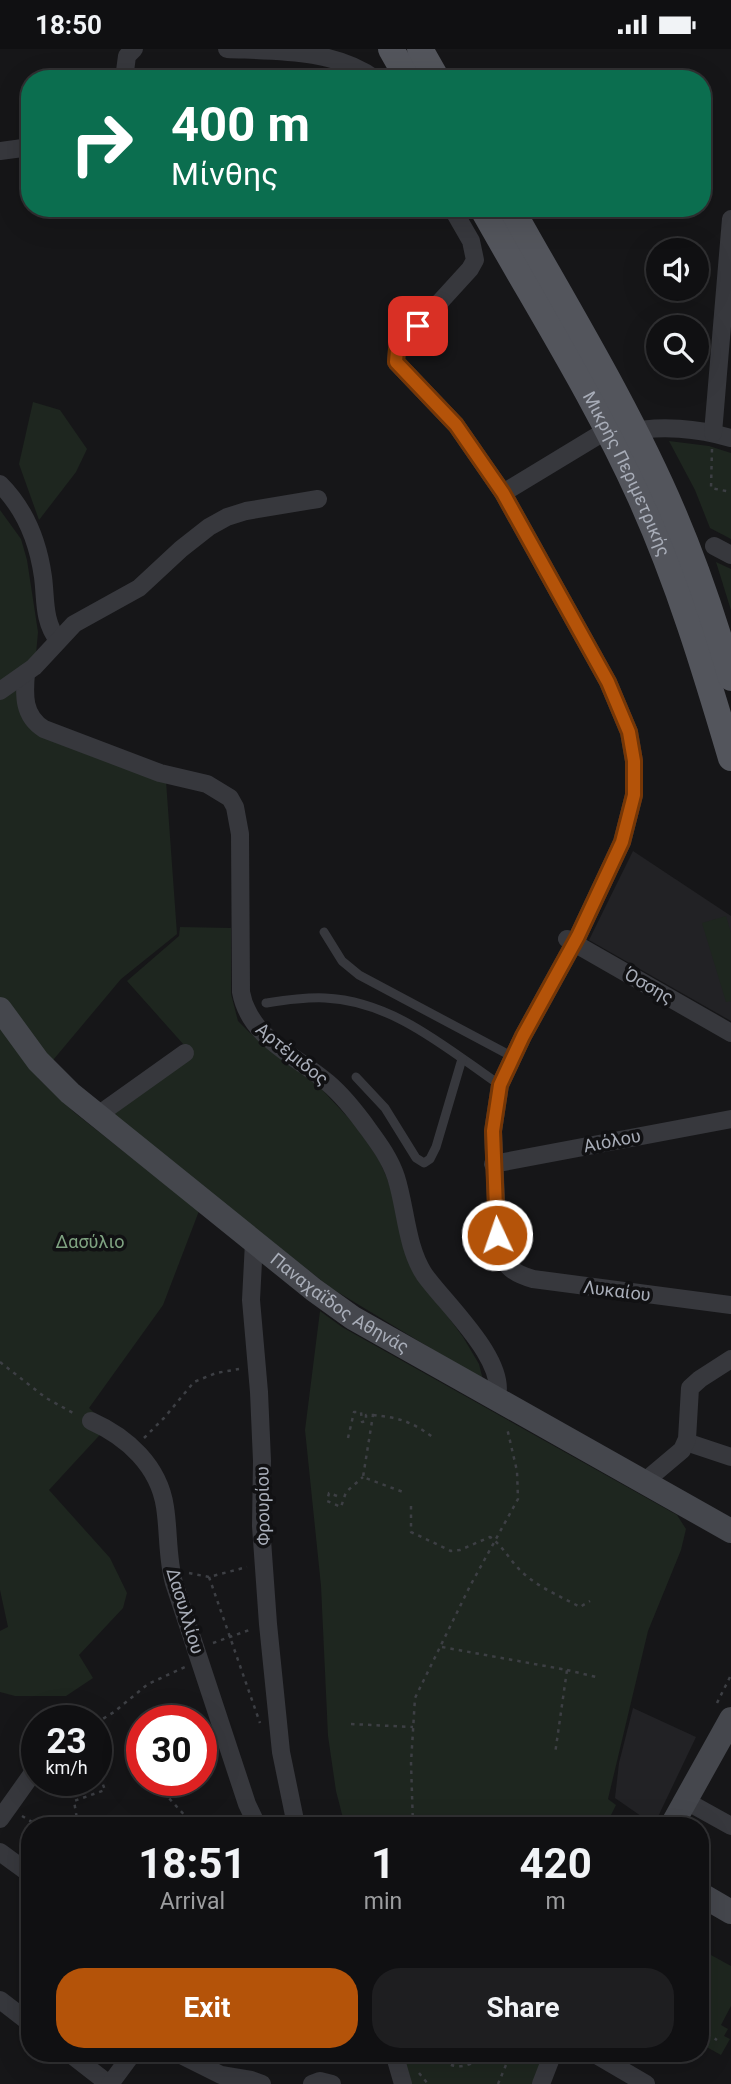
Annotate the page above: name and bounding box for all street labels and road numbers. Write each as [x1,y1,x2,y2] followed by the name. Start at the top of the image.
[579,388,675,559] street label: Μικρής Περιμετρικής
[620,963,677,1008] street label: Όσσης
[252,1018,333,1089] street label: Αρτέμιδος
[581,1125,642,1156] street label: Αιόλου
[267,1248,413,1357] street label: Παναχαΐδος Αθηνάς
[582,1276,652,1305] street label: Λυκαίου
[251,1466,274,1546] street label: Φρουρίου
[162,1565,209,1656] street label: Δασυλλίου

